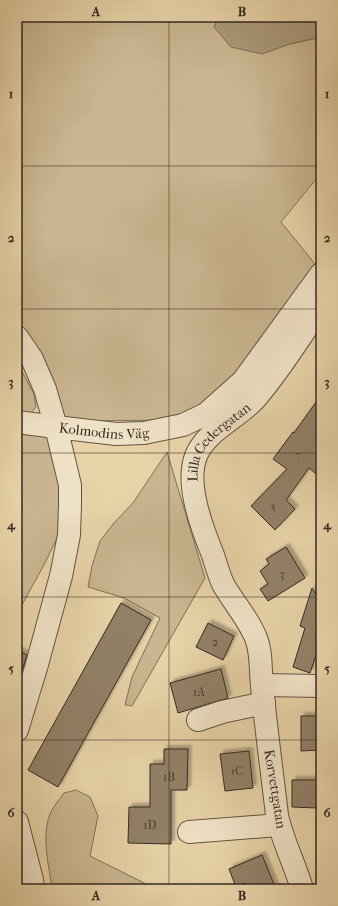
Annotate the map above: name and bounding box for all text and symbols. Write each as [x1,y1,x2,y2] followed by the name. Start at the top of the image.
[91,4,101,19] text: A
[238,4,247,19] text: B
[9,86,14,101] text: 1
[325,86,330,101] text: 1
[8,230,15,245] text: 2
[324,230,331,245] text: 2
[8,374,14,390] text: 3
[324,374,330,390] text: 3
[184,399,254,482] street label: Lilla Cedergatan
[58,419,151,443] street label: Kolmodins Väg
[295,448,301,462] house number: 7
[270,500,276,514] house number: 5
[6,517,16,533] text: 4
[322,517,332,533] text: 4
[280,567,285,581] house number: 3
[212,635,218,649] house number: 2
[8,661,14,676] text: 5
[324,661,330,676] text: 5
[193,685,205,699] house number: 1A
[260,748,290,830] street label: Korvettgatan
[231,764,243,778] house number: 1C
[163,770,175,784] house number: 1B
[7,805,15,820] text: 6
[323,805,331,820] text: 6
[143,818,157,832] house number: 1D
[91,888,101,903] text: A
[238,888,247,903] text: B

